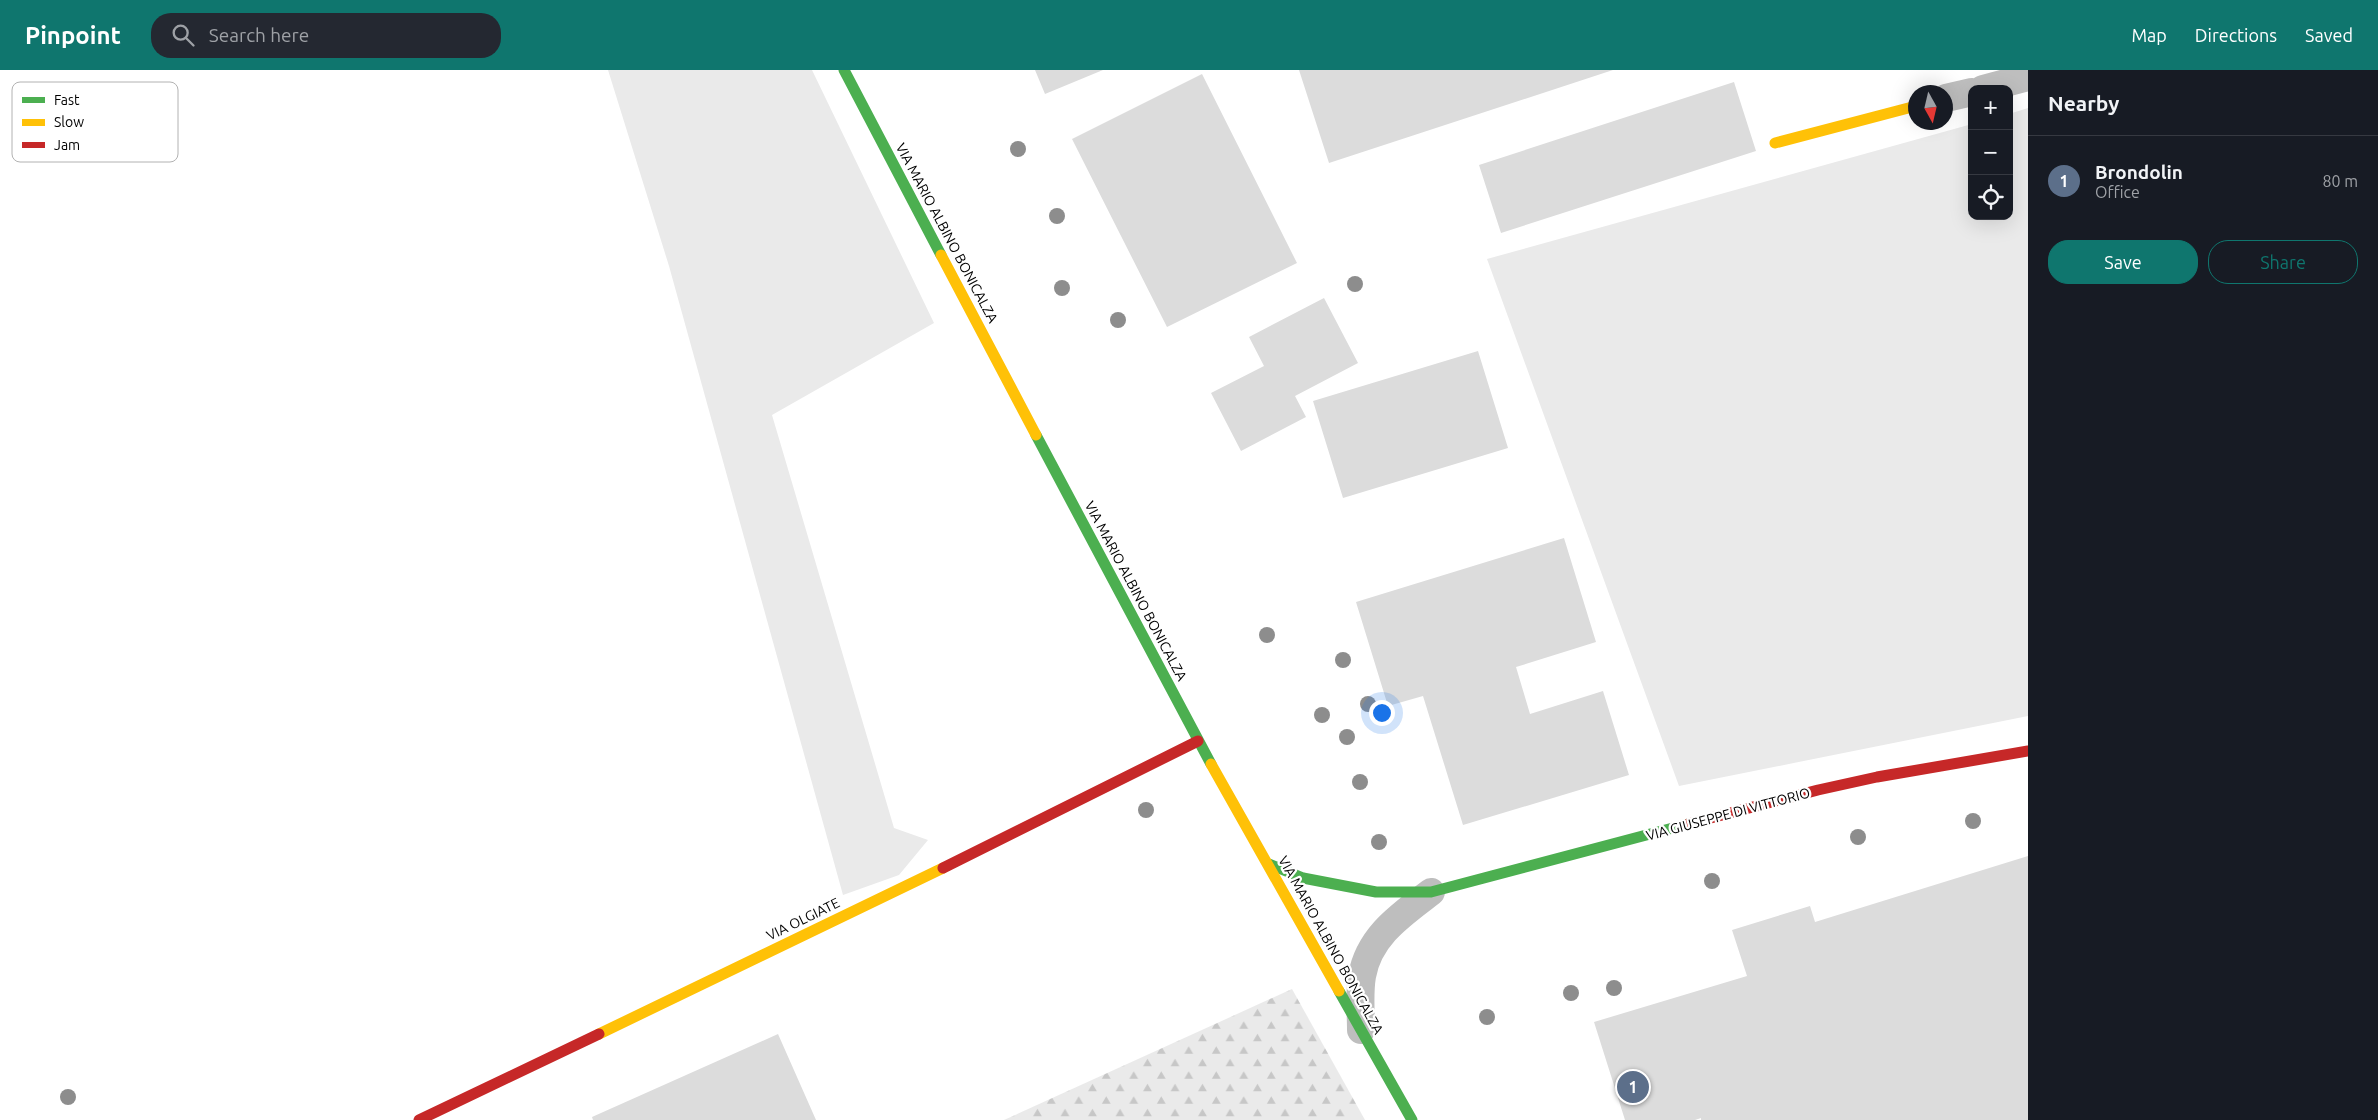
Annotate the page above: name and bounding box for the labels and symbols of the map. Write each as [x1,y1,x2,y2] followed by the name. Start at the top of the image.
[12,82,178,162] legend
[1908,85,1953,130] north arrow
[54,92,80,108] text: Fast
[54,114,84,130] text: Slow
[54,137,80,153] text: Jam
[893,140,1001,326] street label: VIA MARIO ALBINO BONICALZA
[1082,498,1190,684] street label: VIA MARIO ALBINO BONICALZA
[1369,700,1395,726] your location
[1644,784,1812,844] street label: VIA GIUSEPPE DI VITTORIO
[1275,853,1387,1037] street label: VIA MARIO ALBINO BONICALZA
[764,894,842,944] street label: VIA OLGIATE
[1617,1068,1649,1106] pin: 1

